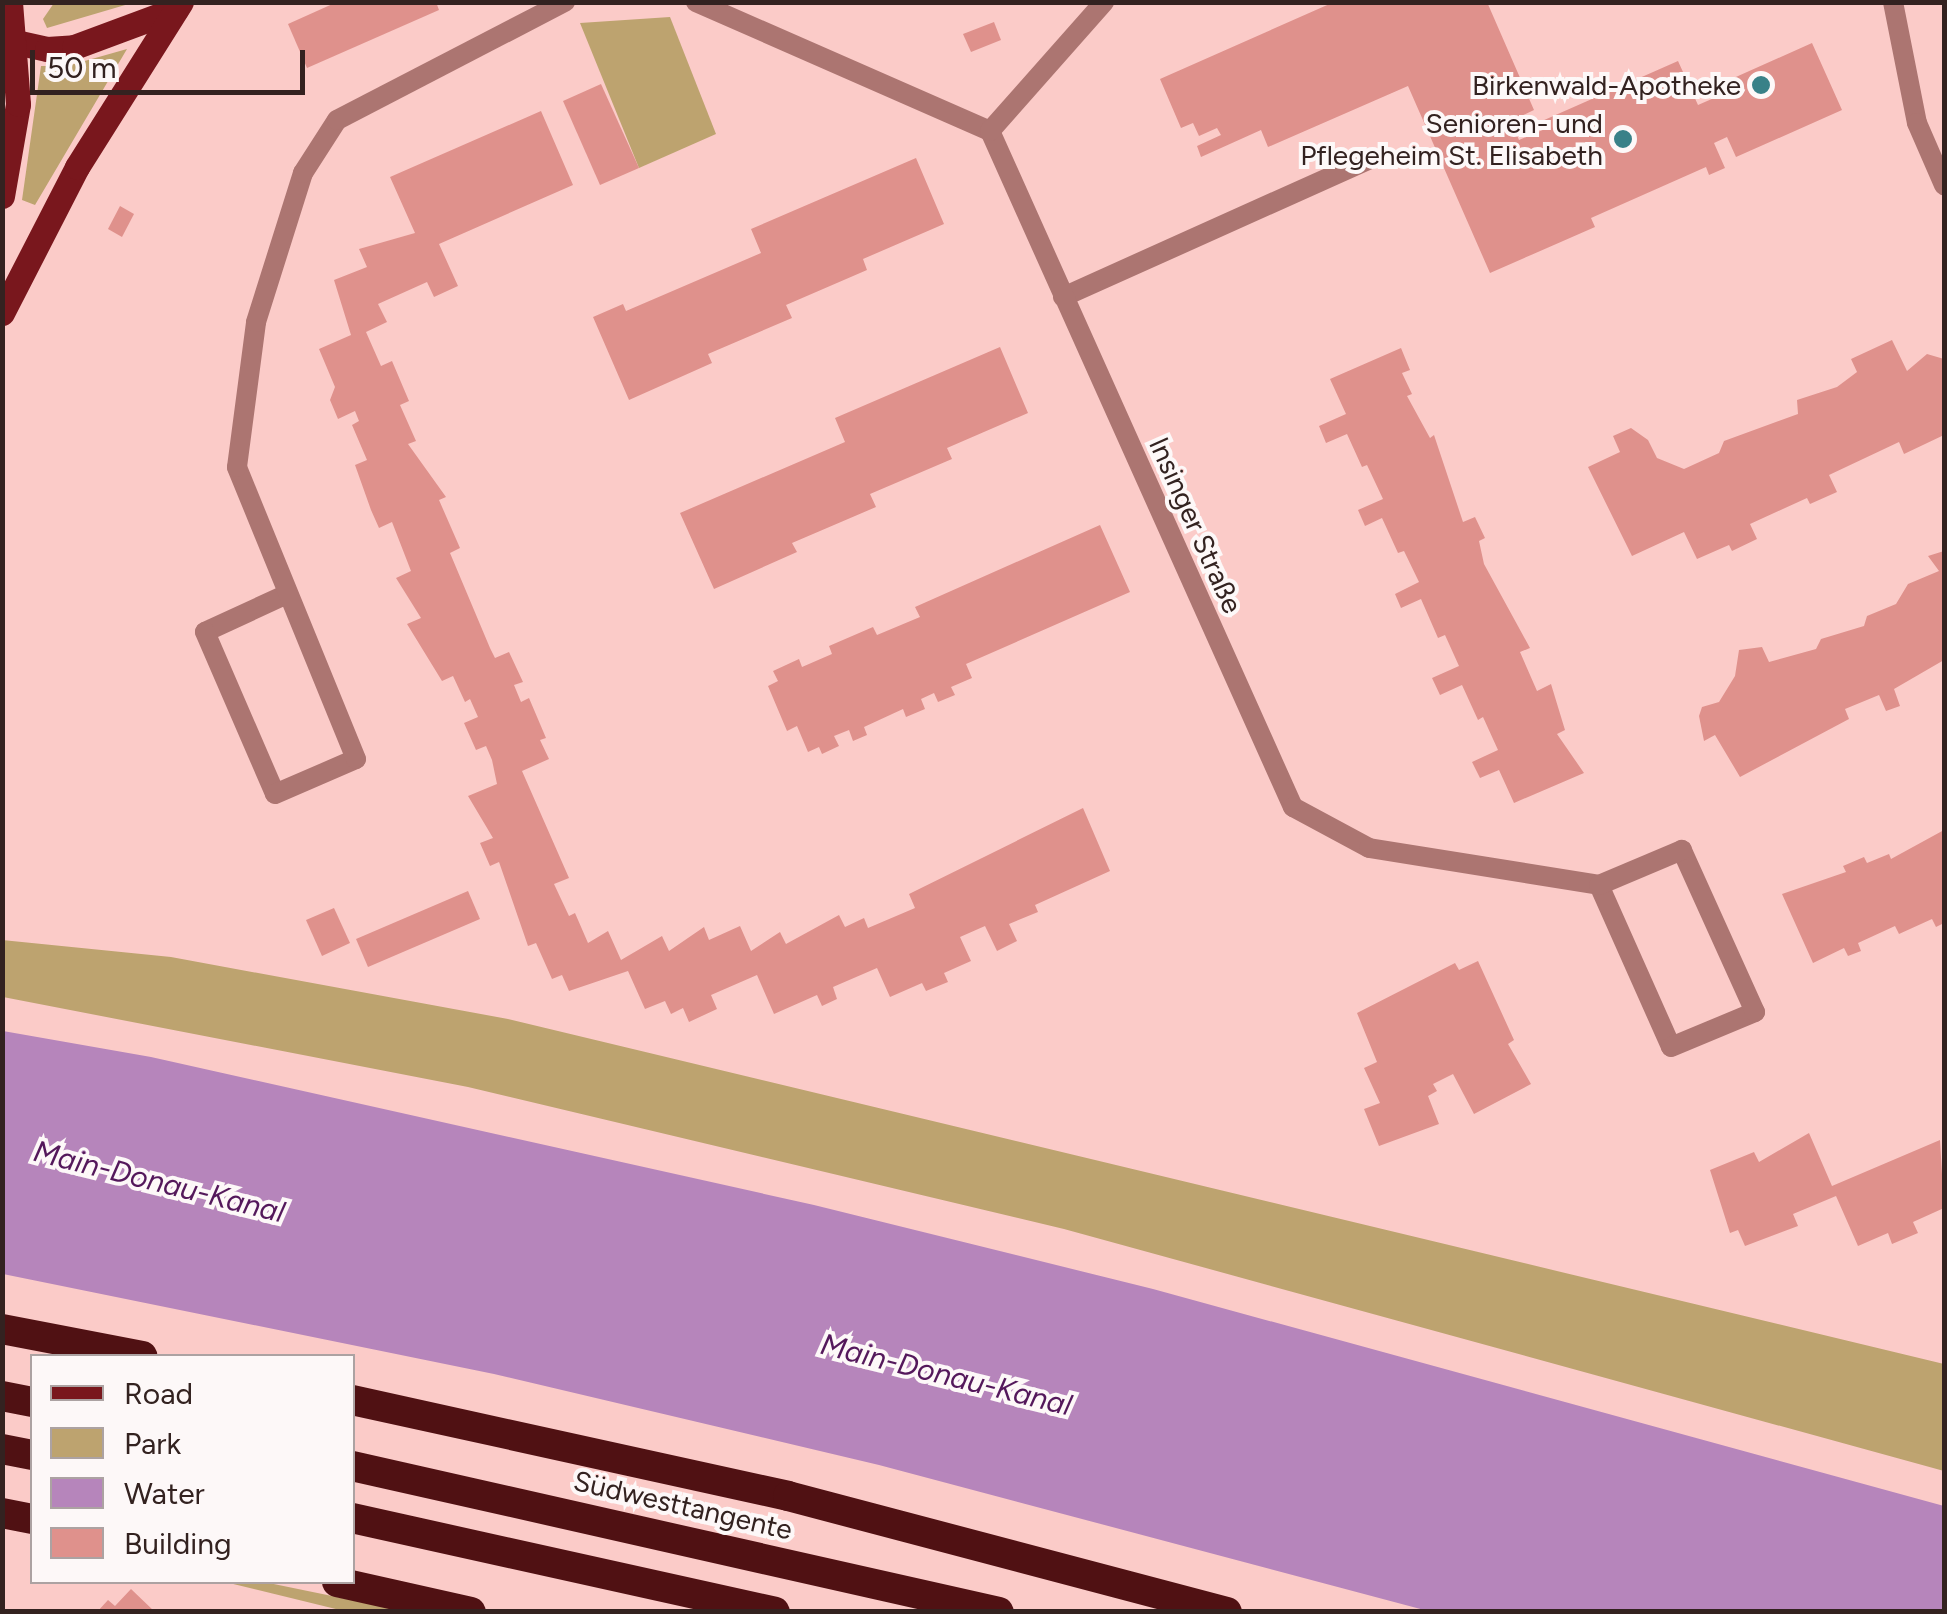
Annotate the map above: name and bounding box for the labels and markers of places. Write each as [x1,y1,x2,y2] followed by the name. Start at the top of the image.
[1472,68,1741,102] place label: Birkenwald-Apotheke
[1750,74,1772,96] marker: Birkenwald-Apotheke
[1300,106,1603,172] place label: Senioren- und Pflegeheim St. Elisabeth
[1612,128,1634,150] marker: Senioren- und Pflegeheim St. Elisabeth

